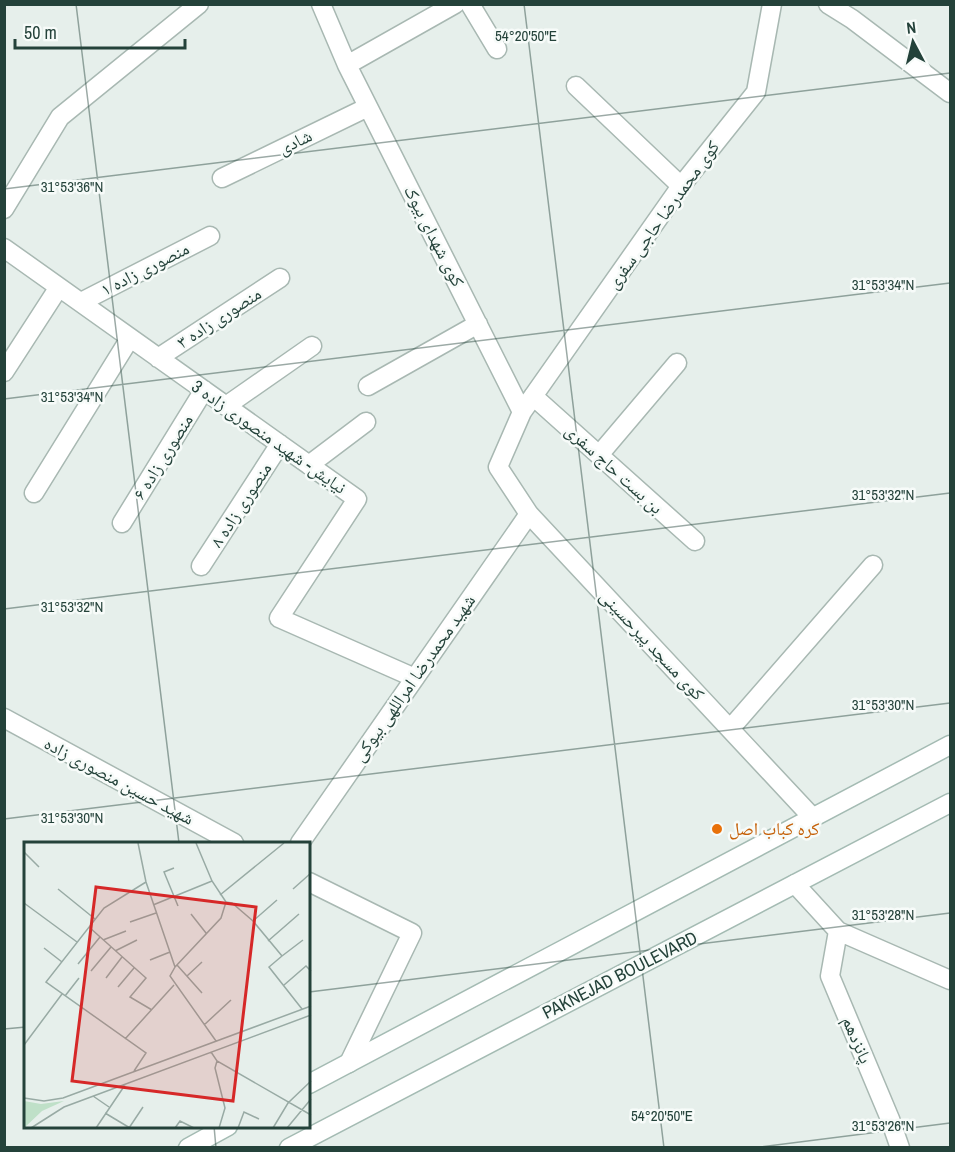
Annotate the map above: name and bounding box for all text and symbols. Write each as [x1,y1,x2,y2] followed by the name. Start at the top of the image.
[15,12,184,50] scale bar
[883,12,943,72] north arrow
[905,16,917,39] text: N
[24,20,57,45] text: 50 m
[495,25,557,46] text: 54°20'50"E
[274,123,316,160] street label: شادی
[600,135,725,294] street label: کوی محمدرضا حاجی سفری
[41,176,103,197] text: 31°53'36"N
[398,181,471,291] street label: کوی شهدای بیوک
[96,236,193,302] street label: منصوری زاده ۱
[852,274,914,295] text: 31°53'34"N
[172,281,266,354] street label: منصوری زاده ۳
[187,374,352,500] street label: نیایش- شهید منصوری زاده 3
[41,386,103,407] text: 31°53'34"N
[126,409,199,504] street label: منصوری زاده ۶
[560,418,669,519] street label: بن بست حاج سفری
[204,458,277,552] street label: منصوری زاده ۸
[852,484,914,505] text: 31°53'32"N
[594,584,711,706] street label: کوی مسجد پیرحسینی
[346,589,481,766] street label: شهید محمدرضا امراللهی بیوکی
[41,596,103,617] text: 31°53'32"N
[852,694,914,715] text: 31°53'30"N
[40,730,199,831] street label: شهید حسین منصوری زاده
[41,807,103,828] text: 31°53'30"N
[729,816,820,841] place label: کره کباب اصل
[710,822,724,836] marker: کره کباب اصل
[24,842,310,1128] inset map
[852,904,914,925] text: 31°53'28"N
[538,925,702,1024] street label: PAKNEJAD BOULEVARD
[836,1012,879,1067] street label: پانزدهم
[631,1105,693,1126] text: 54°20'50"E
[852,1115,914,1136] text: 31°53'26"N

